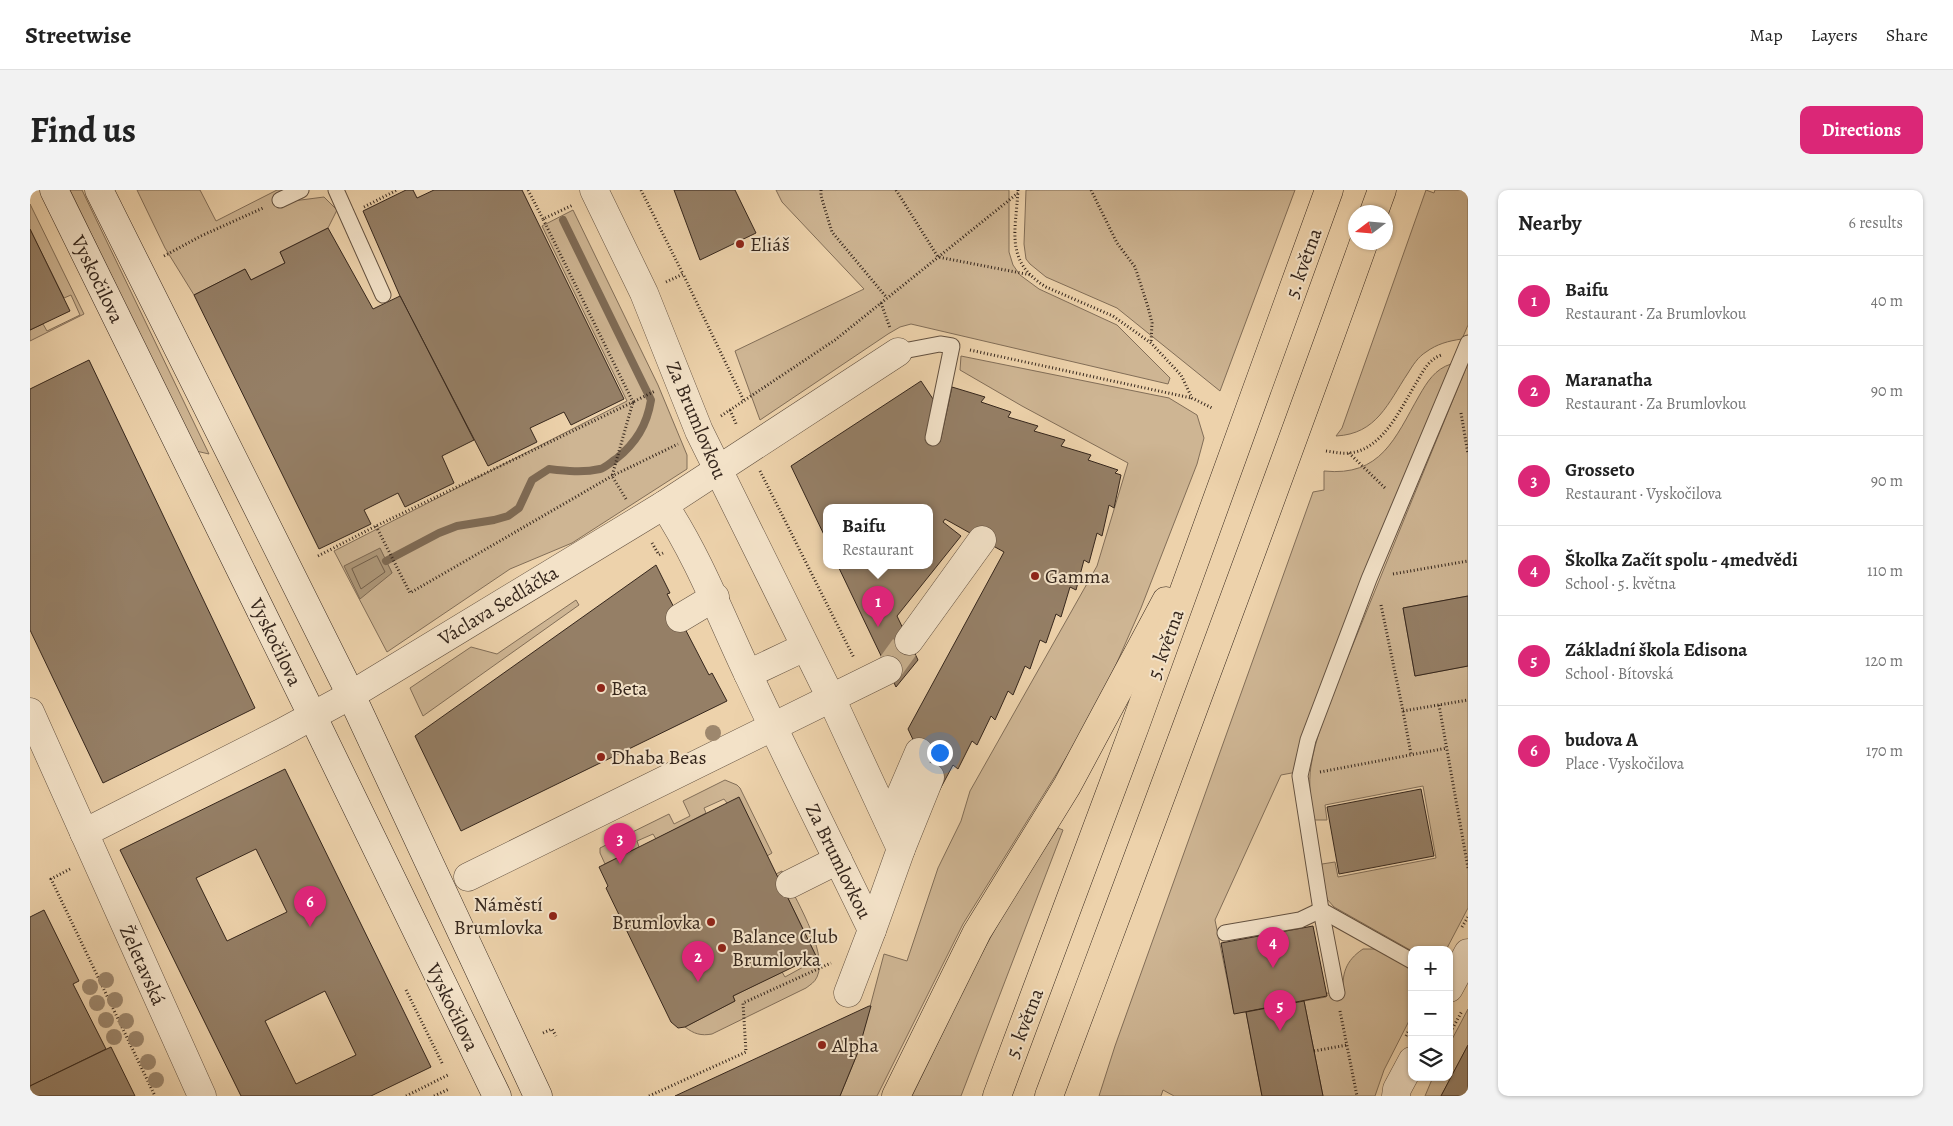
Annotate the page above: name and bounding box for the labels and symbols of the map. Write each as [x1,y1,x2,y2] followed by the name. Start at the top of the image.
[1348,205,1393,250] north arrow
[1278,224,1329,302] street label: 5. května
[64,230,131,328] street label: Vyskočilova
[750,231,790,258] place label: Eliáš
[734,238,746,250] marker: Eliáš
[660,357,734,483] street label: Za Brumlovkou
[432,559,564,652] street label: Václava Sedláčka
[1045,563,1111,590] place label: Gamma
[1029,570,1041,582] marker: Gamma
[862,586,894,627] pin: 1
[242,593,309,691] street label: Vyskočilova
[1140,605,1191,683] street label: 5. května
[611,675,648,702] place label: Beta
[595,682,607,694] marker: Beta
[927,740,953,766] your location
[611,744,707,771] place label: Dhaba Beas
[595,751,607,763] marker: Dhaba Beas
[799,799,878,924] street label: Za Brumlovkou
[604,823,636,864] pin: 3
[294,886,326,927] pin: 6
[454,891,544,941] place label: Náměstí Brumlovka
[612,909,702,936] place label: Brumlovka
[547,910,559,922] marker: Náměstí Brumlovka
[705,916,717,928] marker: Brumlovka
[113,921,172,1010] street label: Želetavská
[732,923,838,973] place label: Balance Club Brumlovka
[1257,927,1289,968] pin: 4
[682,941,714,982] pin: 2
[716,942,728,954] marker: Balance Club Brumlovka
[419,958,486,1056] street label: Vyskočilova
[999,984,1050,1062] street label: 5. května
[1264,990,1296,1031] pin: 5
[831,1032,879,1059] place label: Alpha
[816,1039,828,1051] marker: Alpha

